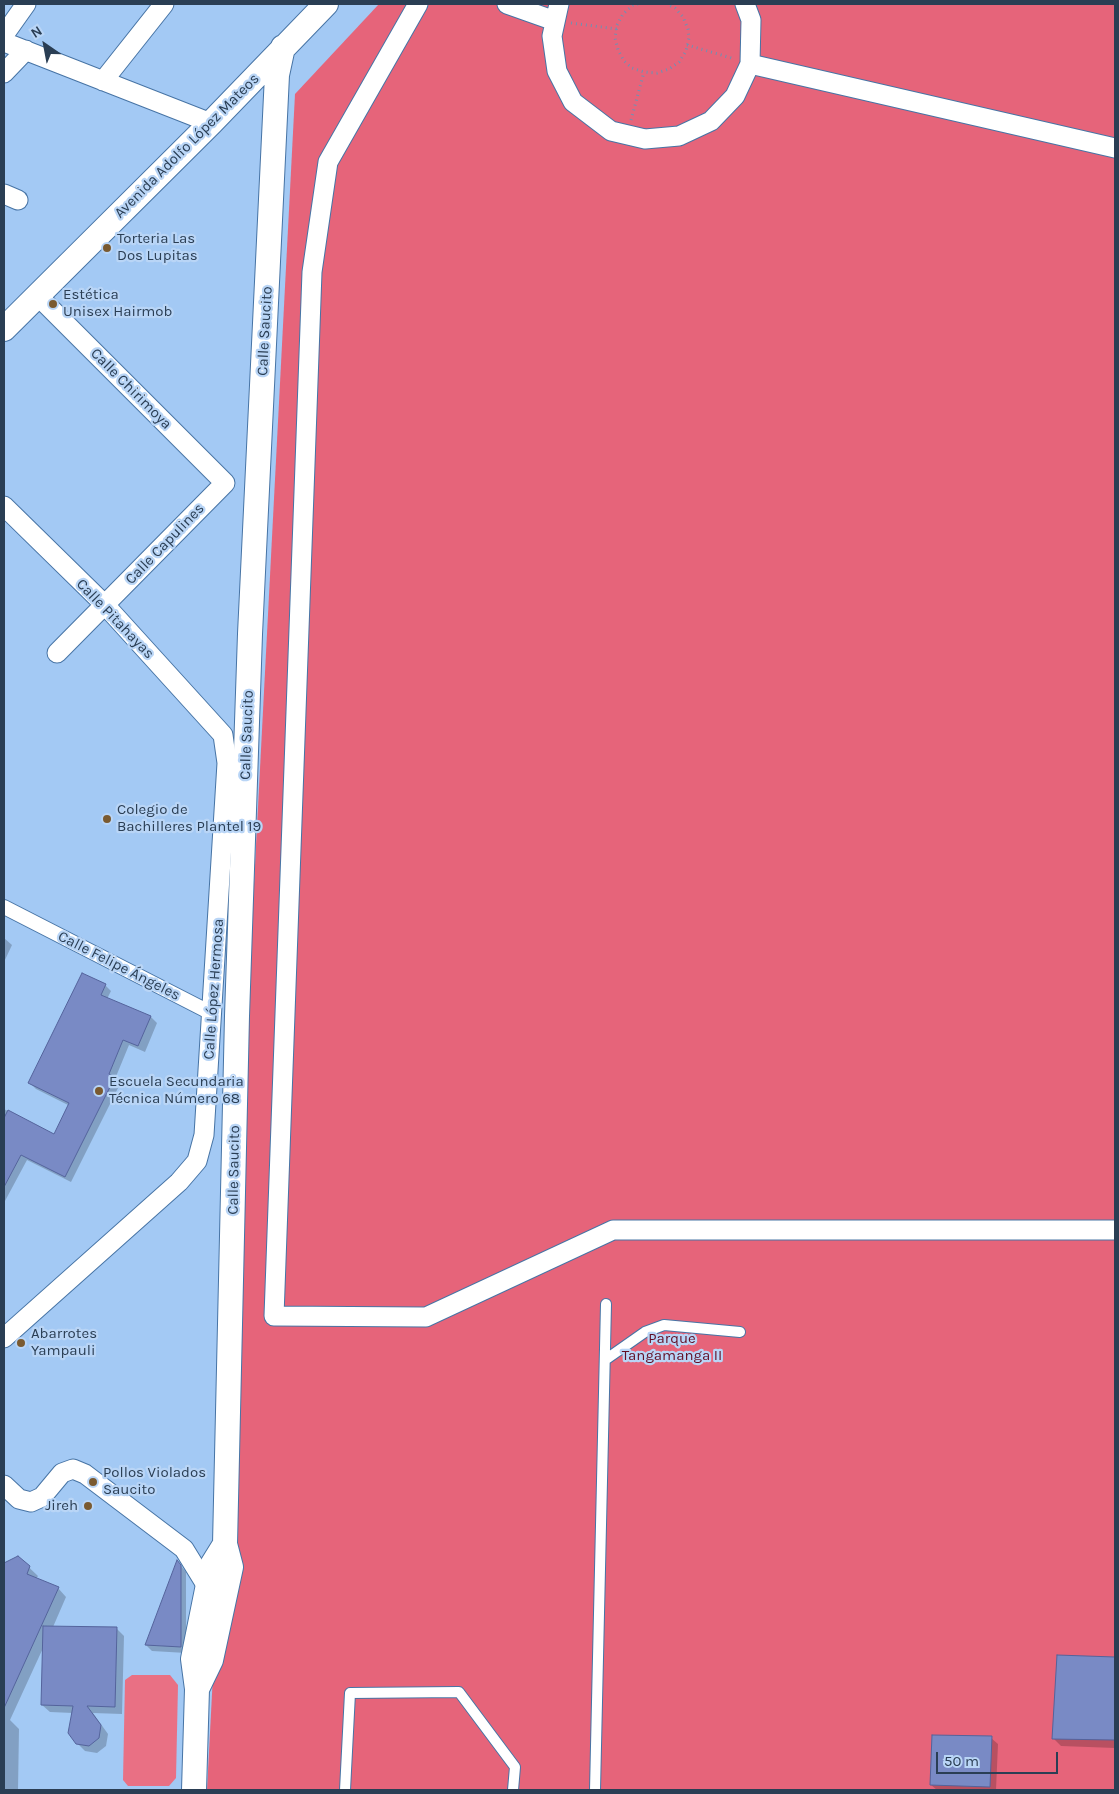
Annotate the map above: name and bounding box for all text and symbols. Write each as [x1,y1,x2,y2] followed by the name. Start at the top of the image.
[20,20,70,70] north arrow
[28,22,45,42] text: N
[111,70,263,222] street label: Avenida Adolfo López Mateos
[117,230,198,265] place label: Torteria Las Dos Lupitas
[101,242,113,254] marker: Torteria Las Dos Lupitas
[63,286,172,321] place label: Estética Unisex Hairmob
[254,286,276,376] street label: Calle Saucito
[47,298,59,310] marker: Estética Unisex Hairmob
[87,345,175,433] street label: Calle Chirimoya
[122,500,208,588] street label: Calle Capulines
[72,575,158,663] street label: Calle Pitahayas
[236,690,258,780] street label: Calle Saucito
[117,801,261,836] place label: Colegio de Bachilleres Plantel 19
[101,813,113,825] marker: Colegio de Bachilleres Plantel 19
[200,918,228,1060] street label: Calle López Hermosa
[55,927,183,1005] street label: Calle Felipe Ángeles
[109,1073,244,1108] place label: Escuela Secundaria Técnica Número 68
[93,1085,105,1097] marker: Escuela Secundaria Técnica Número 68
[224,1125,244,1215] street label: Calle Saucito
[31,1325,97,1360] place label: Abarrotes Yampauli
[622,1330,722,1365] park label: Parque Tangamanga II
[15,1337,27,1349] marker: Abarrotes Yampauli
[103,1464,206,1499] place label: Pollos Violados Saucito
[87,1476,99,1488] marker: Pollos Violados Saucito
[45,1497,78,1515] place label: Jireh
[82,1500,94,1512] marker: Jireh
[939,1742,1062,1774] scale bar
[944,1752,979,1770] text: 50 m

